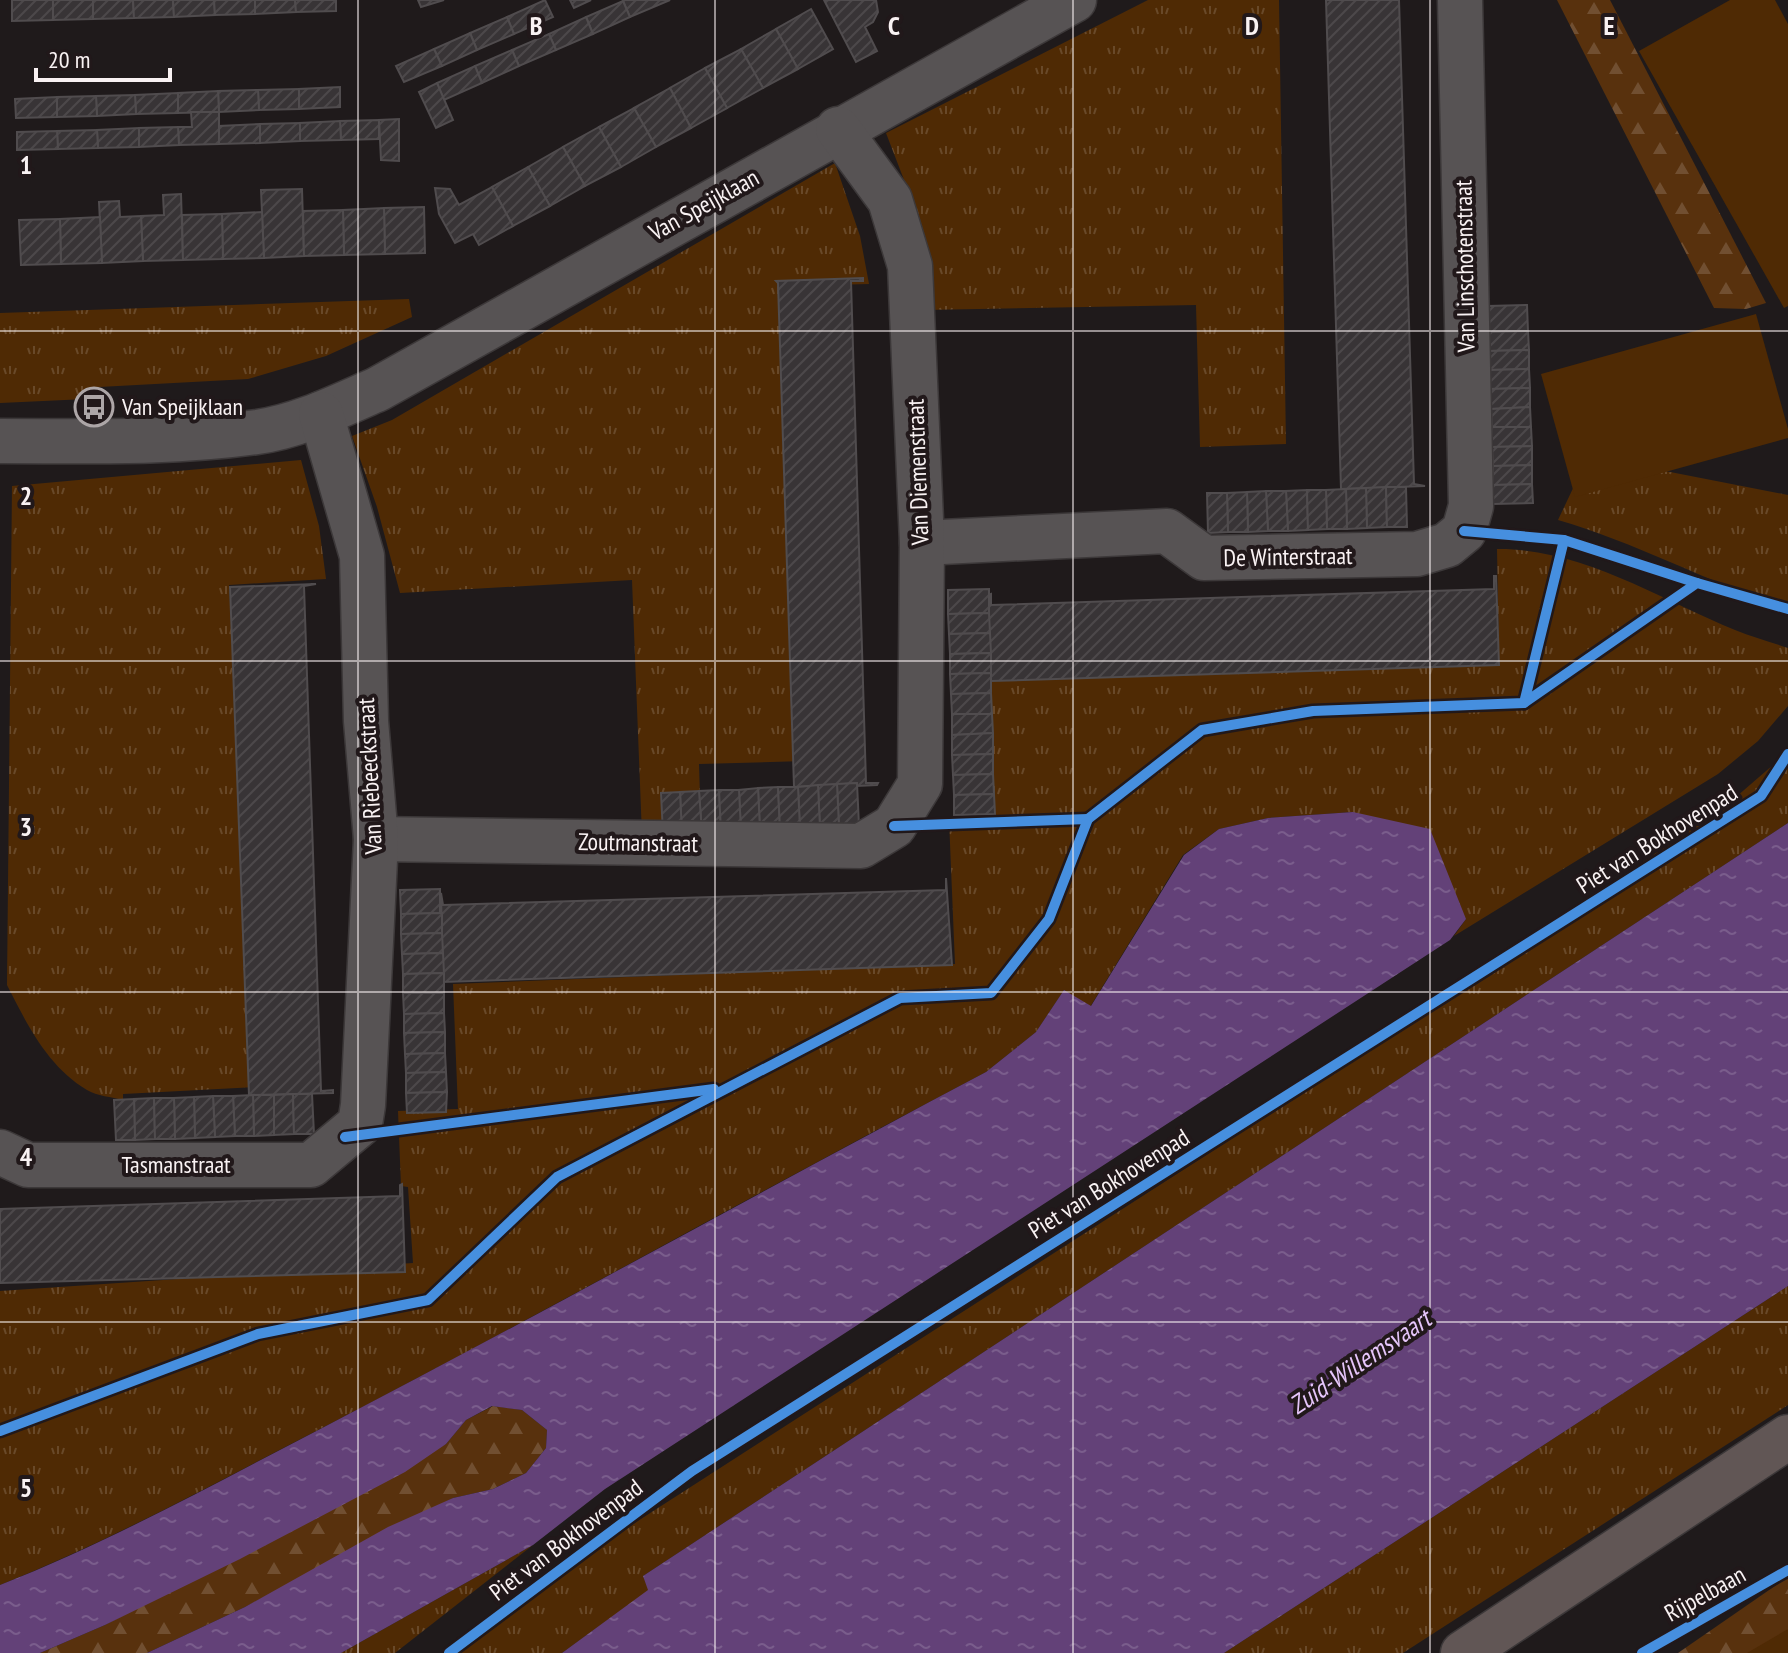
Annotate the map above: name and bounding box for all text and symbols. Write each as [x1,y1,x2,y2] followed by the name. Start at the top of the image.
[530,9,543,42] text: B
[888,9,900,42] text: C
[1245,9,1259,42] text: D
[1603,9,1615,42] text: E
[36,32,170,82] scale bar
[48,44,90,75] text: 20 m
[20,148,32,181] text: 1
[642,162,764,248] street label: Van Speijklaan
[1447,179,1482,354] street label: Van Linschotenstraat
[73,386,115,428] bus stop icon: Van Speijklaan
[121,391,243,422] place label: Van Speijklaan
[899,398,936,547] street label: Van Diemenstraat
[20,479,32,512] text: 2
[1223,540,1353,573] street label: De Winterstraat
[350,697,389,856] street label: Van Riebeeckstraat
[1571,777,1743,900] street label: Piet van Bokhovenpad
[20,810,32,843] text: 3
[578,826,699,859] street label: Zoutmanstraat
[1023,1122,1195,1245] street label: Piet van Bokhovenpad
[20,1140,33,1173] text: 4
[121,1149,231,1180] street label: Tasmanstraat
[1282,1300,1439,1421] water label: Zuid-Willemsvaart
[20,1471,32,1504] text: 5
[483,1472,648,1607] street label: Piet van Bokhovenpad
[1659,1559,1751,1628] street label: Rijpelbaan

